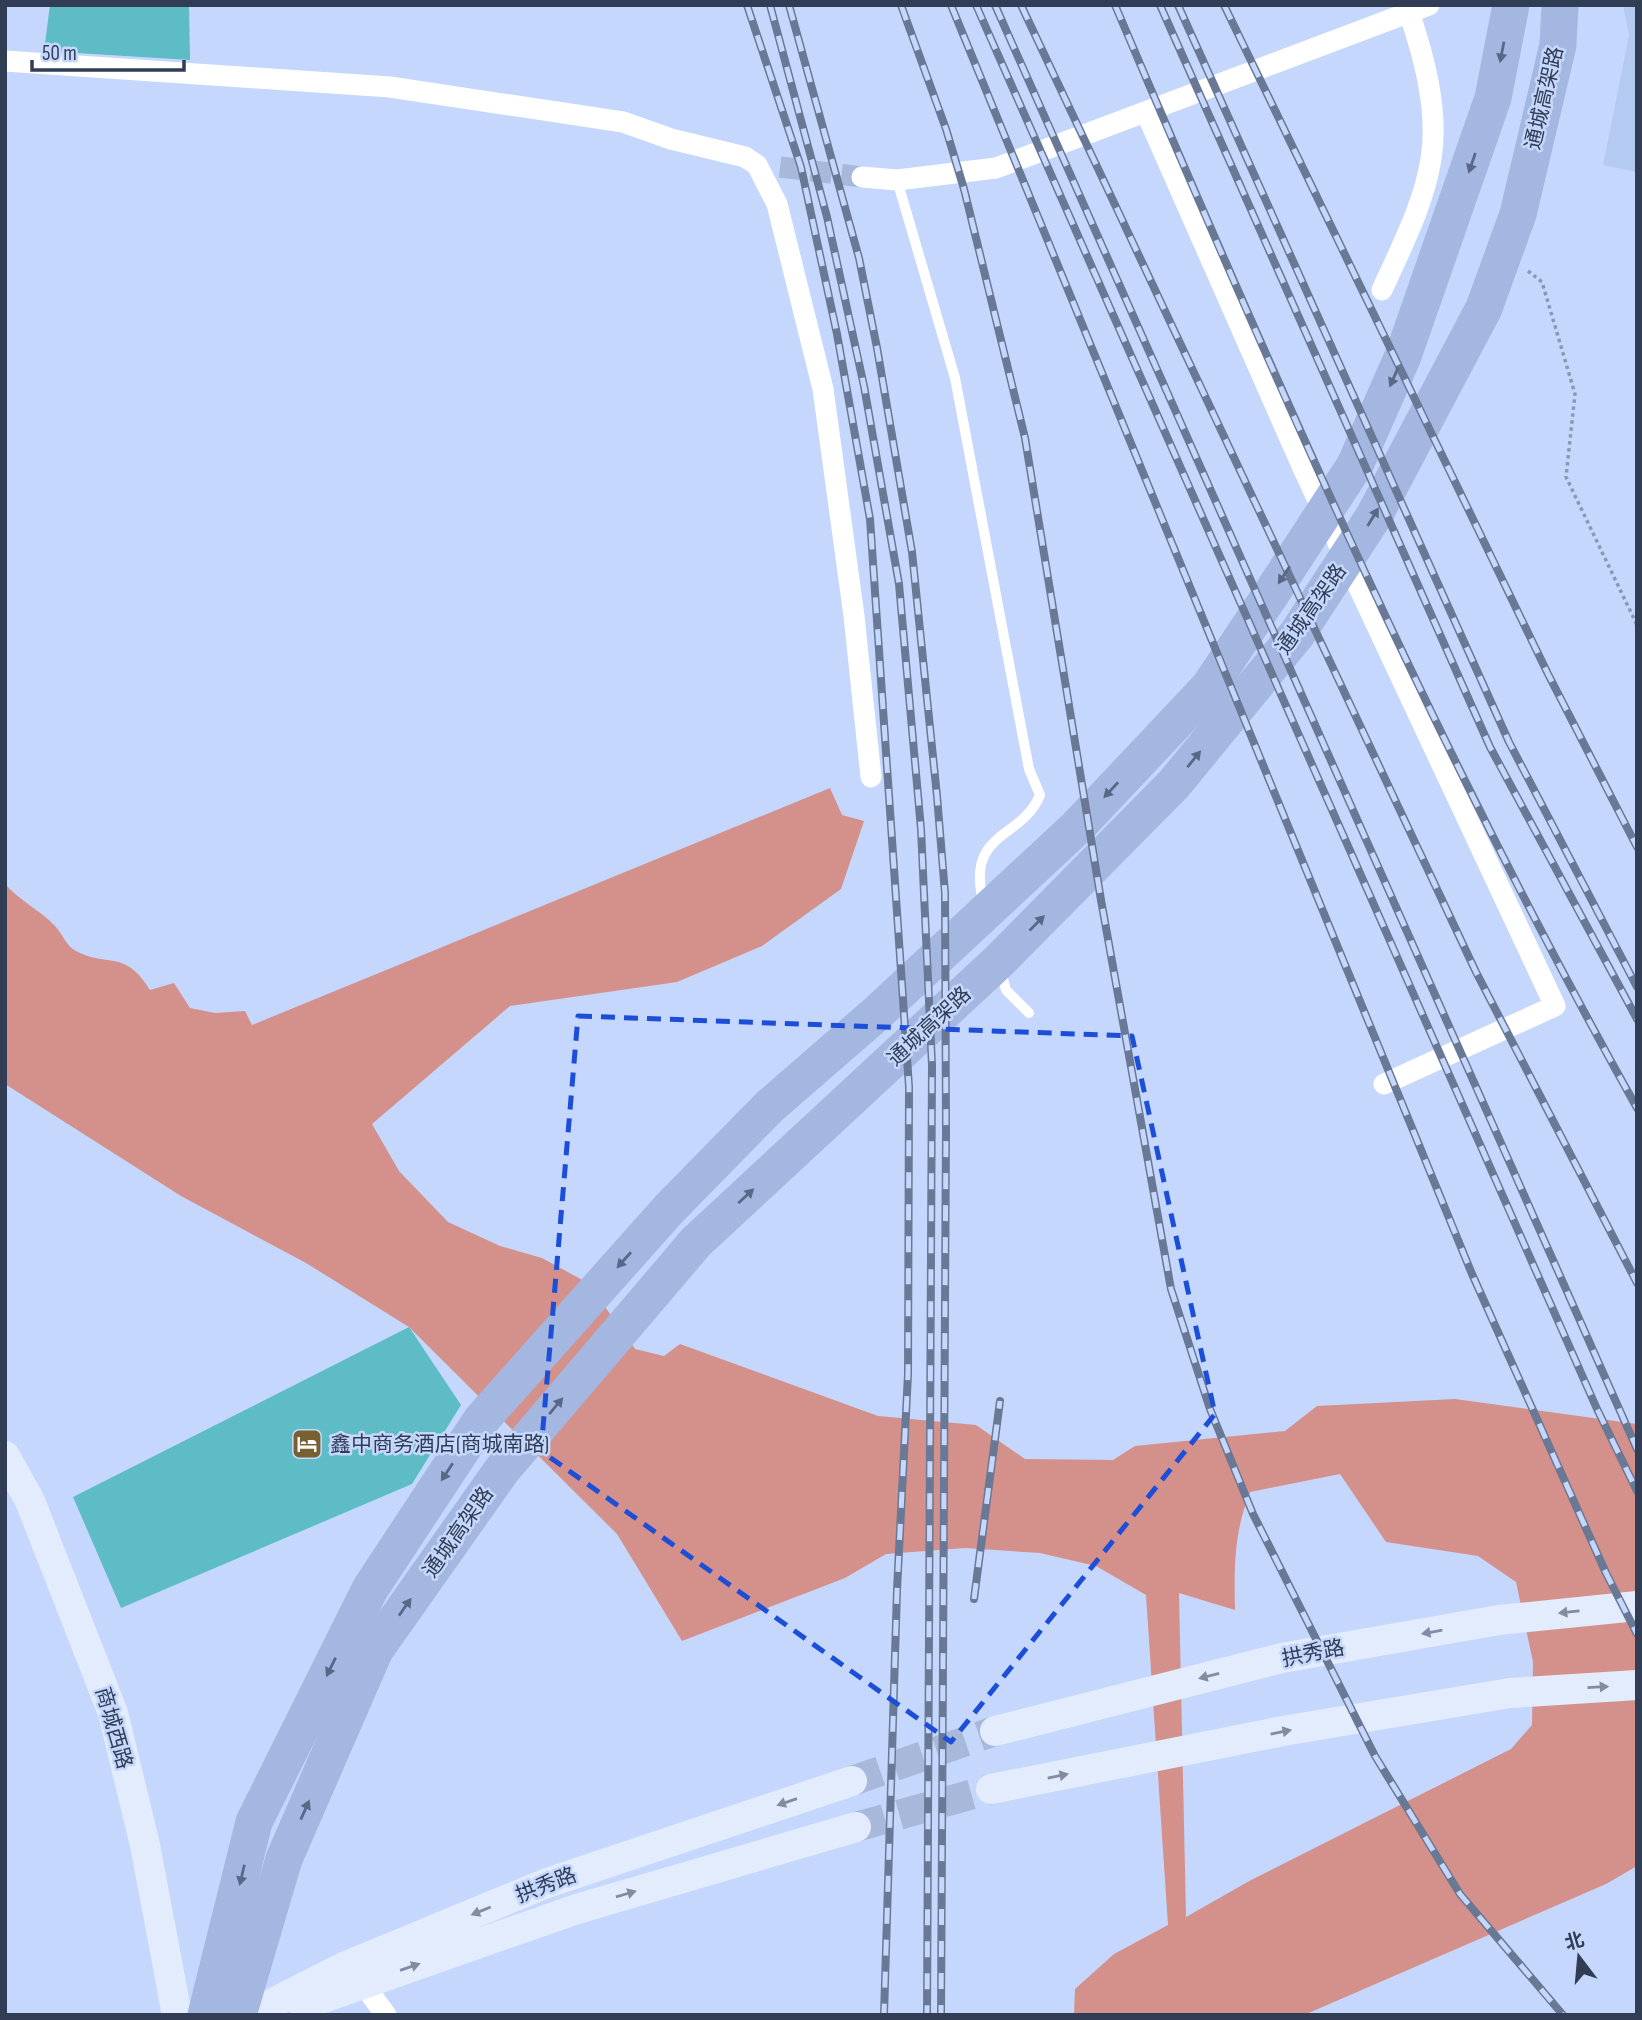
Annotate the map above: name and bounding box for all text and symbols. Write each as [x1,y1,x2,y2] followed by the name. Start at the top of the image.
[32,28,184,72] scale bar
[42,41,77,66] text: 50 m
[1496,41,1507,63] one-way arrow
[1520,44,1568,152] street label: 通城高架路
[1466,153,1476,174] one-way arrow
[1388,367,1400,387] one-way arrow
[1366,508,1379,527] one-way arrow
[1271,559,1352,659] street label: 通城高架路
[1277,565,1290,585] one-way arrow
[1187,751,1202,769] one-way arrow
[1103,781,1119,799] one-way arrow
[1028,915,1044,932] one-way arrow
[882,981,976,1071] street label: 通城高架路
[737,1188,755,1204] one-way arrow
[616,1251,632,1269] one-way arrow
[548,1397,564,1415] one-way arrow
[290,1427,324,1461] hotel icon: 鑫中商务酒店(商城南路)
[330,1432,549,1457] place label: 鑫中商务酒店(商城南路)
[440,1463,454,1481] one-way arrow
[418,1482,499,1582] street label: 通城高架路
[398,1598,412,1616] one-way arrow
[1558,1607,1580,1618] one-way arrow
[1421,1626,1443,1637] one-way arrow
[1280,1635,1346,1672] street label: 拱秀路
[325,1657,337,1677] one-way arrow
[1198,1671,1220,1682] one-way arrow
[1587,1682,1609,1693] one-way arrow
[90,1684,137,1772] street label: 商城西路
[1270,1726,1292,1737] one-way arrow
[1047,1770,1069,1781] one-way arrow
[777,1797,798,1808] one-way arrow
[300,1800,311,1821] one-way arrow
[512,1863,580,1908] street label: 拱秀路
[236,1864,247,1886] one-way arrow
[615,1889,636,1899] one-way arrow
[470,1905,491,1916] one-way arrow
[1544,1922,1614,1992] north arrow
[1562,1928,1587,1956] text: 北
[400,1961,421,1972] one-way arrow

